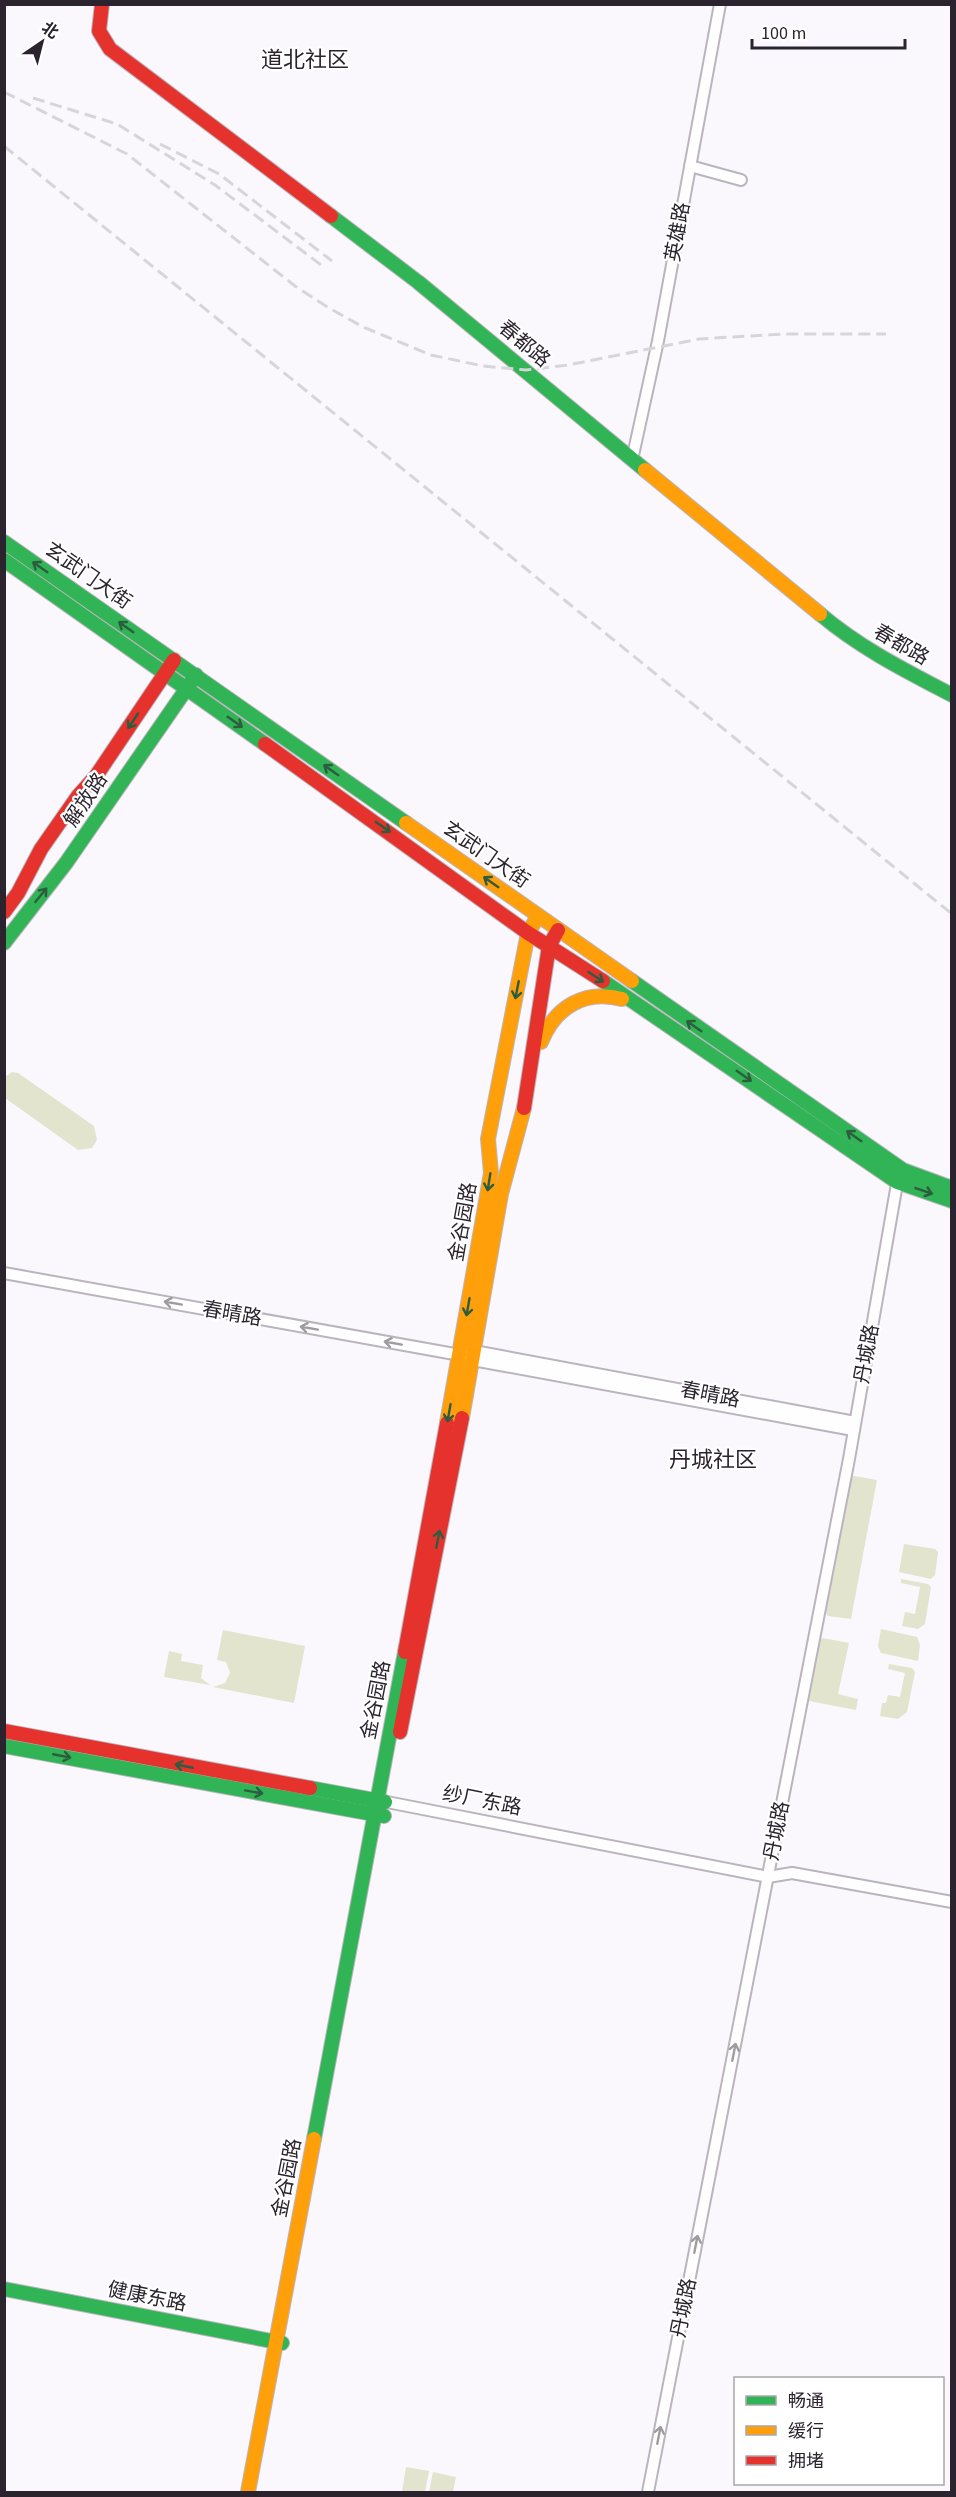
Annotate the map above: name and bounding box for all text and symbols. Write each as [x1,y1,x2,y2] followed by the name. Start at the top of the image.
[12,12,72,72] north arrow
[752,12,905,50] scale bar
[37,17,63,44] text: 北
[761,21,806,46] text: 100 m
[261,44,349,76] district label: 道北社区
[659,200,697,264] street label: 英雄路
[492,314,556,374] street label: 春都路
[39,536,137,616] street label: 玄武门大街
[32,561,49,573] one-way arrow
[868,618,934,672] street label: 春都路
[119,621,135,633] one-way arrow
[127,712,139,728] one-way arrow
[226,716,242,728] one-way arrow
[324,764,340,776] one-way arrow
[58,767,114,833] street label: 解放路
[437,815,535,895] street label: 玄武门大街
[374,821,391,833] one-way arrow
[483,876,499,888] one-way arrow
[34,887,47,903] one-way arrow
[588,970,605,983] one-way arrow
[511,980,522,1000] one-way arrow
[686,1020,703,1032] one-way arrow
[735,1070,751,1082] one-way arrow
[846,1130,863,1143] one-way arrow
[483,1172,494,1192] one-way arrow
[442,1180,484,1264] street label: 金谷园路
[914,1187,933,1198] one-way arrow
[200,1295,264,1333] street label: 春晴路
[462,1297,473,1317] one-way arrow
[163,1298,183,1309] one-way arrow
[300,1322,320,1333] one-way arrow
[848,1322,886,1386] street label: 丹城路
[384,1337,403,1348] one-way arrow
[678,1376,742,1414] street label: 春晴路
[444,1402,455,1422] one-way arrow
[669,1444,757,1476] district label: 丹城社区
[433,1529,444,1549] one-way arrow
[355,1658,397,1742] street label: 金谷园路
[52,1751,71,1762] one-way arrow
[175,1760,194,1771] one-way arrow
[440,1780,524,1822] street label: 纱厂东路
[243,1787,263,1798] one-way arrow
[758,1799,796,1863] street label: 丹城路
[729,2043,740,2063] one-way arrow
[266,2136,308,2220] street label: 金谷园路
[691,2234,702,2254] one-way arrow
[105,2276,189,2318] street label: 健康东路
[665,2276,703,2340] street label: 丹城路
[734,2377,944,2485] legend
[788,2389,824,2414] text: 畅通
[788,2419,824,2444] text: 缓行
[654,2426,665,2445] one-way arrow
[788,2449,824,2474] text: 拥堵

